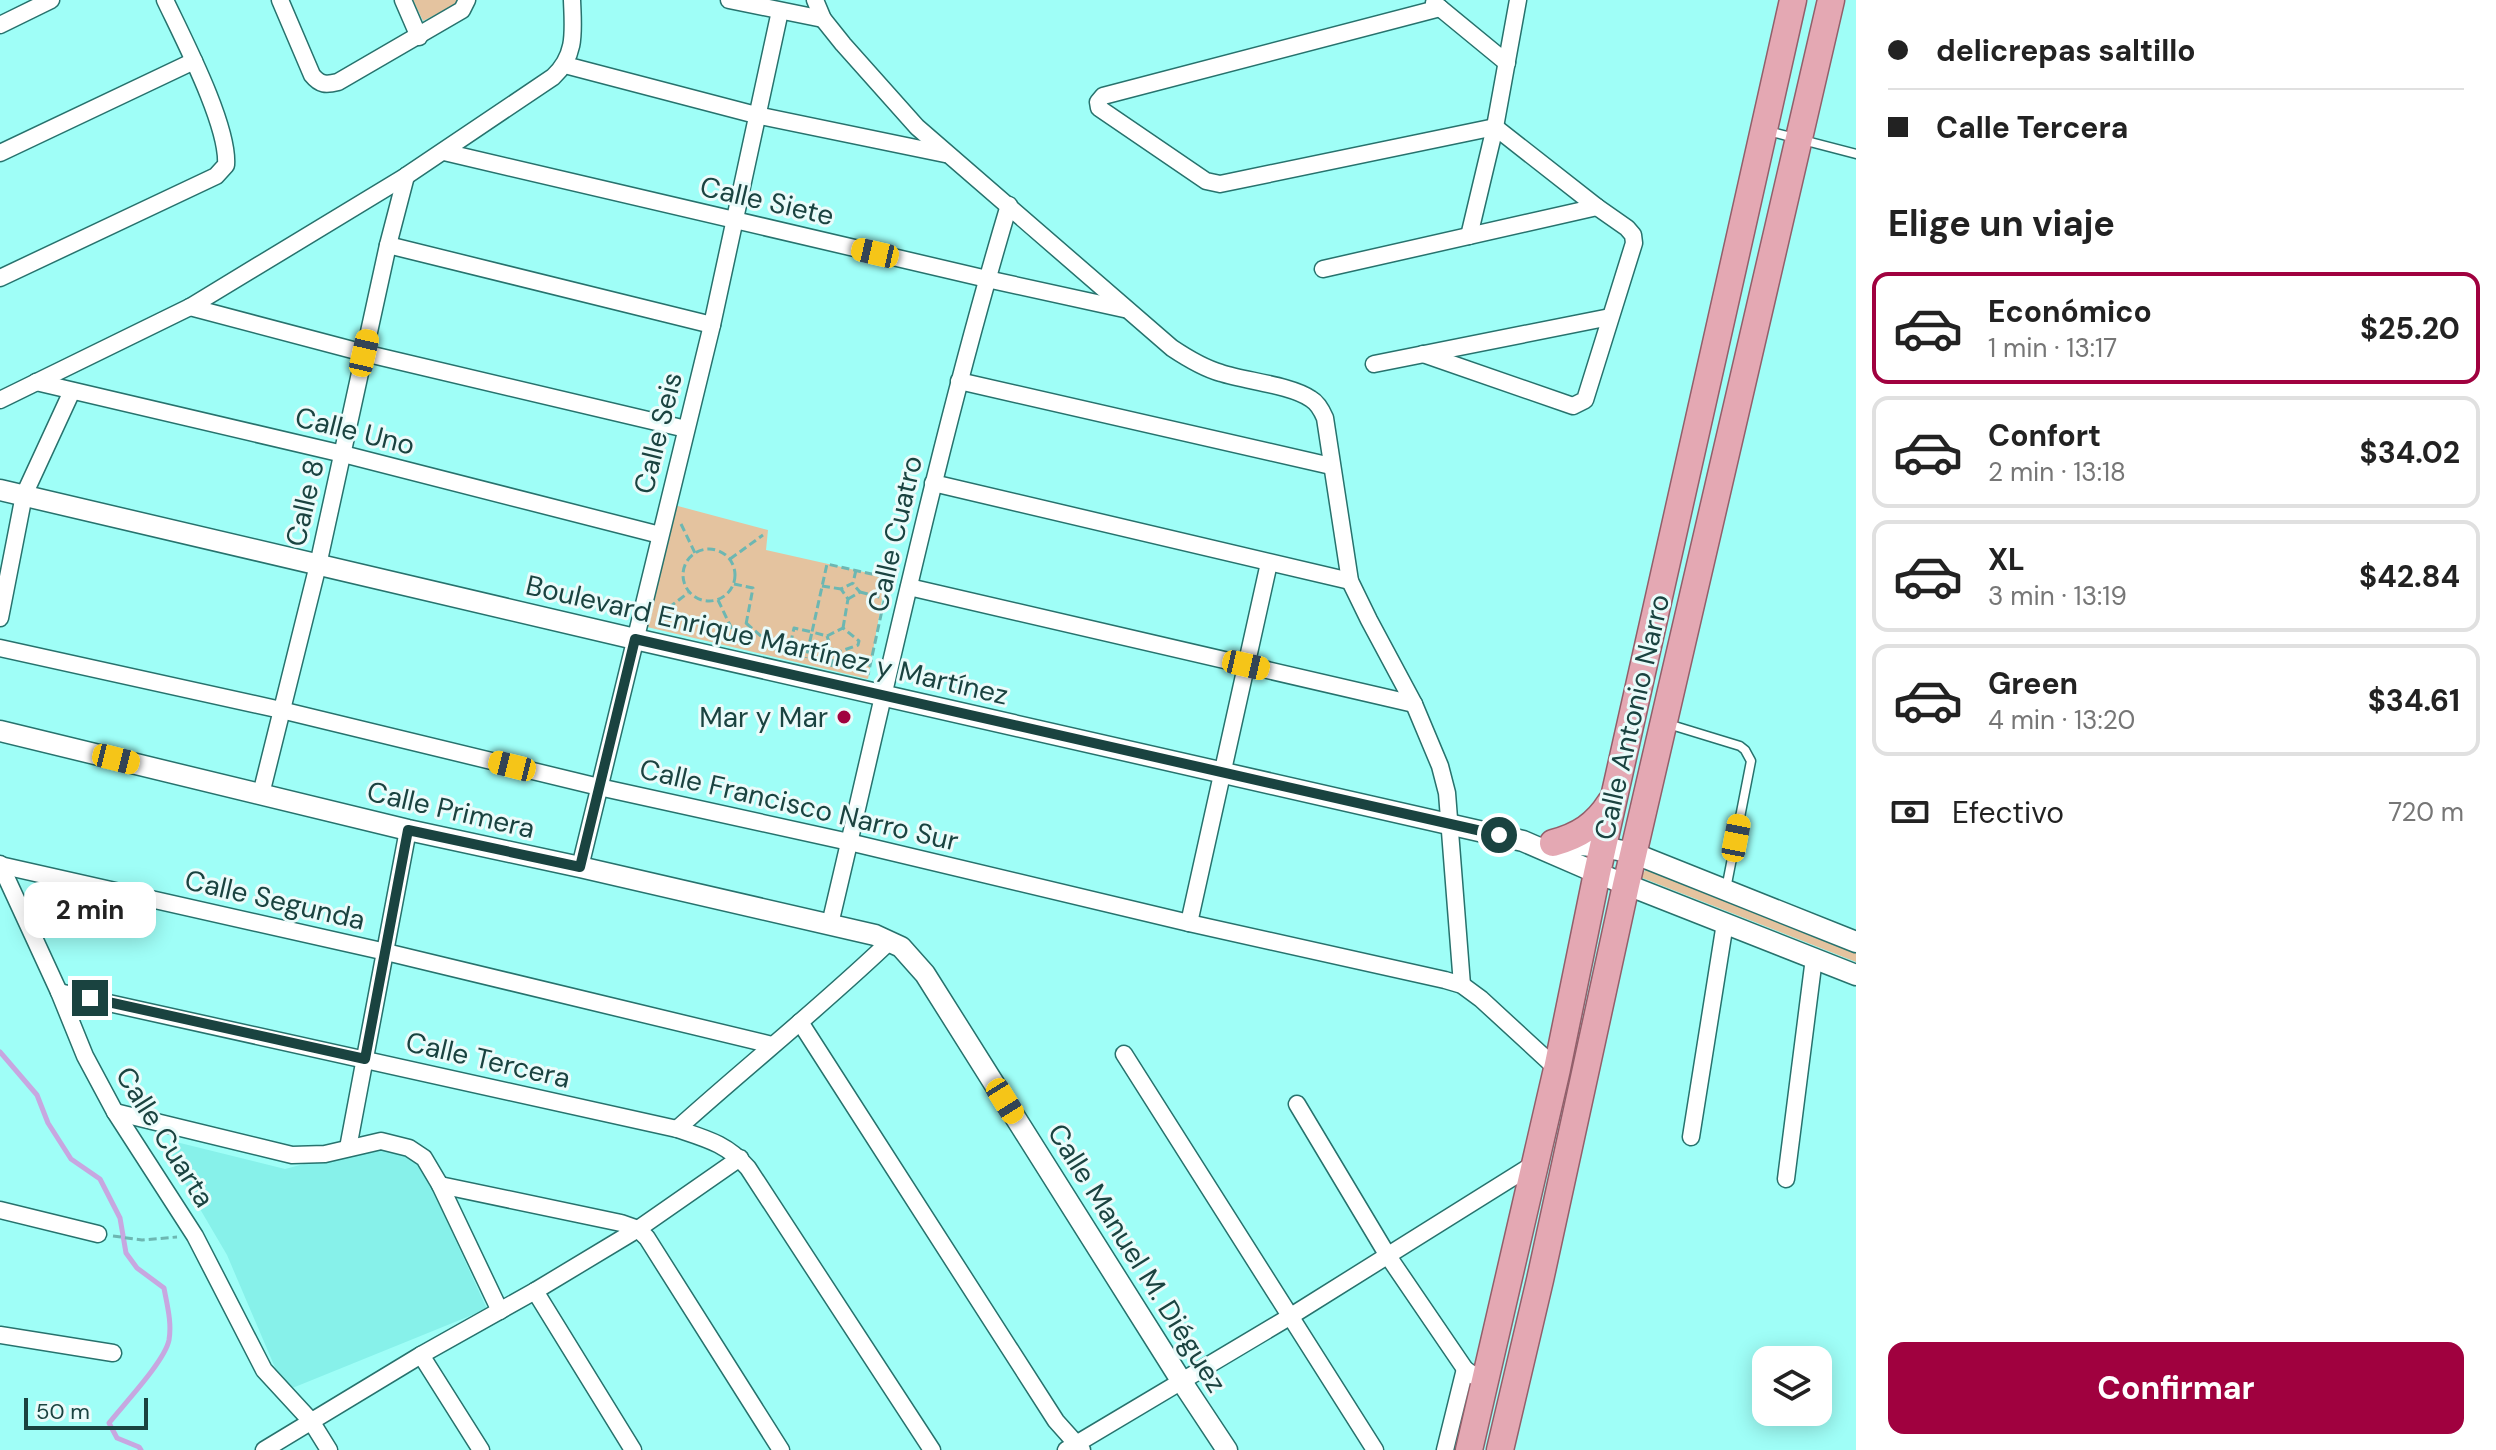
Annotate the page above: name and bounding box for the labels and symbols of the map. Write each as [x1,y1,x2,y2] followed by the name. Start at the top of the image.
[697,168,837,234] street label: Calle Siete
[849,236,901,270] car
[347,327,381,379] car
[625,368,691,498] street label: Calle Seis
[291,398,419,464] street label: Calle Uno
[859,452,931,616] street label: Calle Cuatro
[277,456,333,550] street label: Calle 8
[522,566,1012,714] street label: Boulevard Enrique Martínez y Martínez
[1586,590,1678,844] street label: Calle Antonio Narro
[1220,648,1272,682] car
[699,699,828,736] place label: Mar y Mar
[835,708,853,726] marker: Mar y Mar
[90,742,142,776] car
[486,749,538,783] car
[636,750,962,860] street label: Calle Francisco Narro Sur
[364,773,538,847] street label: Calle Primera
[1720,812,1752,864] car
[1481,817,1517,853] route start
[181,861,369,939] street label: Calle Segunda
[24,882,156,938] callout: 2 min
[72,980,108,1016] route end
[402,1023,574,1097] street label: Calle Tercera
[107,1060,223,1214] street label: Calle Cuarta
[982,1074,1028,1128] car
[1039,1117,1235,1399] street label: Calle Manuel M. Diéguez
[24,1394,148,1430] scale bar

